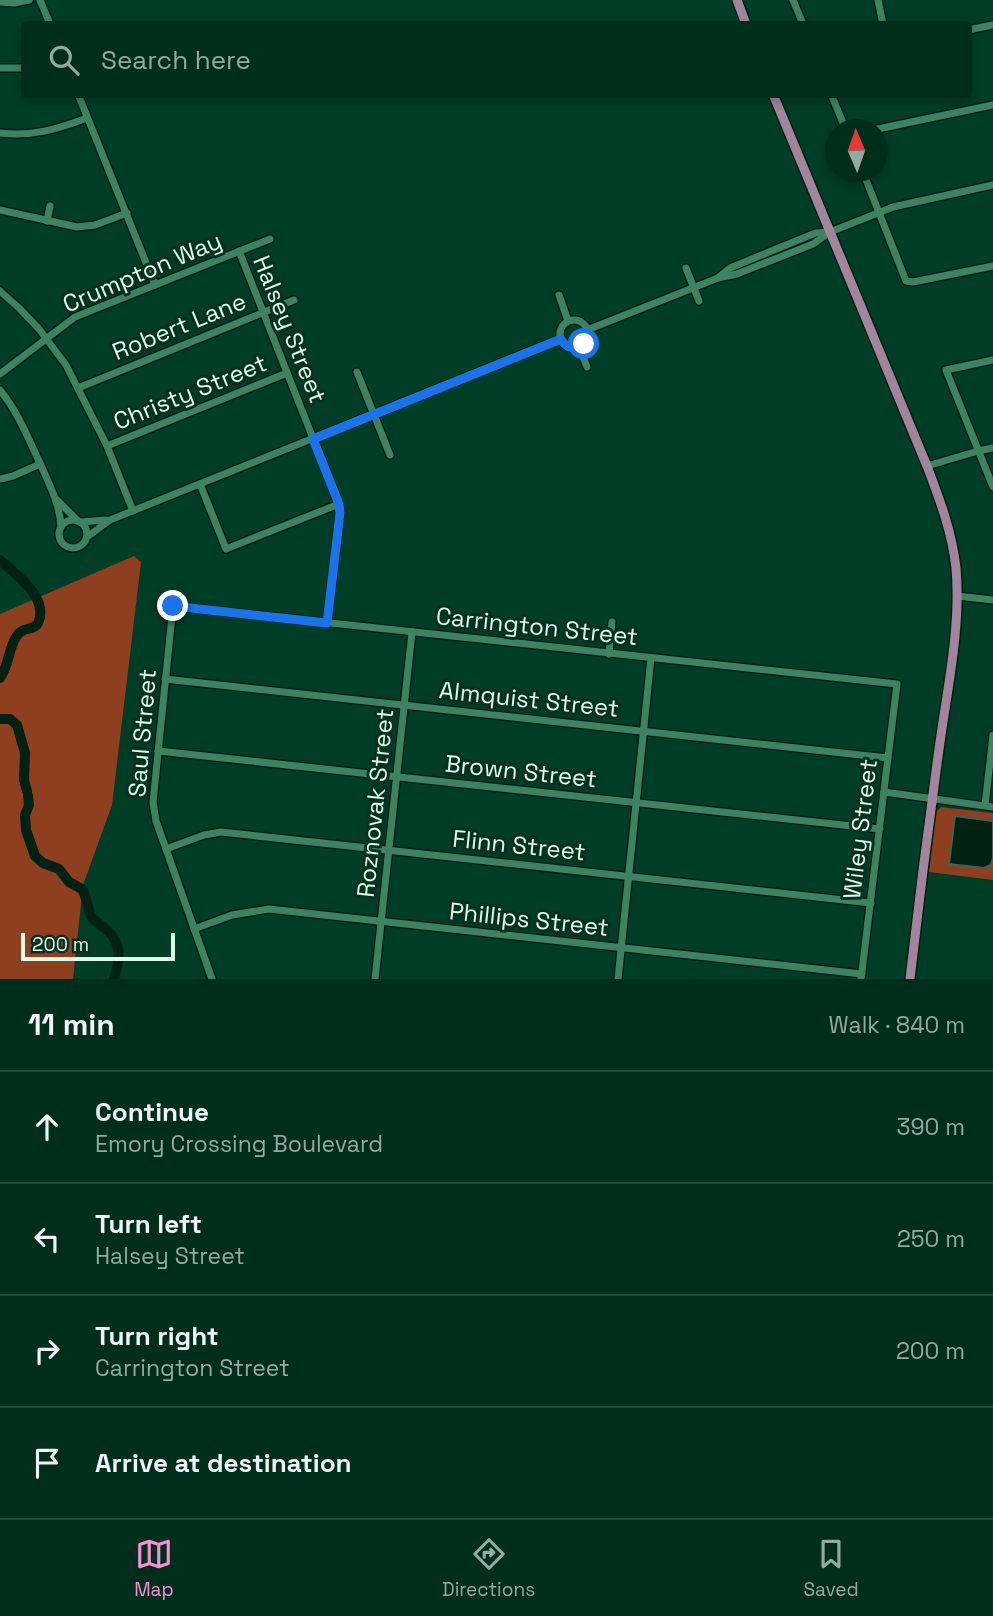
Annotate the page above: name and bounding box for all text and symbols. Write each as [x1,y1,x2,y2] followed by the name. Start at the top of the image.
[21,21,972,98] search box
[45,41,83,79] icon: search
[101,43,251,77] text: Search here
[825,119,888,182] north arrow
[58,225,226,319] street label: Crumpton Way
[246,251,334,407] street label: Halsey Street
[107,285,251,367] street label: Robert Lane
[568,328,599,359] route start
[109,347,271,437] street label: Christy Street
[157,590,188,621] route end
[434,600,640,652] street label: Carrington Street
[121,668,163,798] street label: Saul Street
[438,674,620,724] street label: Almquist Street
[350,707,400,899] street label: Roznovak Street
[444,748,598,794] street label: Brown Street
[836,757,884,901] street label: Wiley Street
[451,823,587,867] street label: Flinn Street
[448,895,610,943] street label: Phillips Street
[21,930,175,962] scale bar
[32,932,89,957] text: 200 m
[28,1005,115,1044] text: 11 min
[829,1010,965,1040] text: Walk · 840 m
[95,1095,209,1129] text: Continue
[28,1108,66,1146] icon: ahead
[897,1112,965,1142] text: 390 m
[95,1129,383,1159] text: Emory Crossing Boulevard
[95,1207,202,1241] text: Turn left
[28,1220,66,1258] icon: left
[897,1224,965,1254] text: 250 m
[95,1241,245,1271] text: Halsey Street
[95,1319,219,1353] text: Turn right
[28,1332,66,1370] icon: right
[896,1336,965,1366] text: 200 m
[95,1353,290,1383] text: Carrington Street
[28,1444,66,1482] icon: arrive
[95,1446,352,1480] text: Arrive at destination
[134,1535,174,1602] tab: Map
[442,1535,535,1602] tab: Directions
[803,1535,859,1602] tab: Saved

